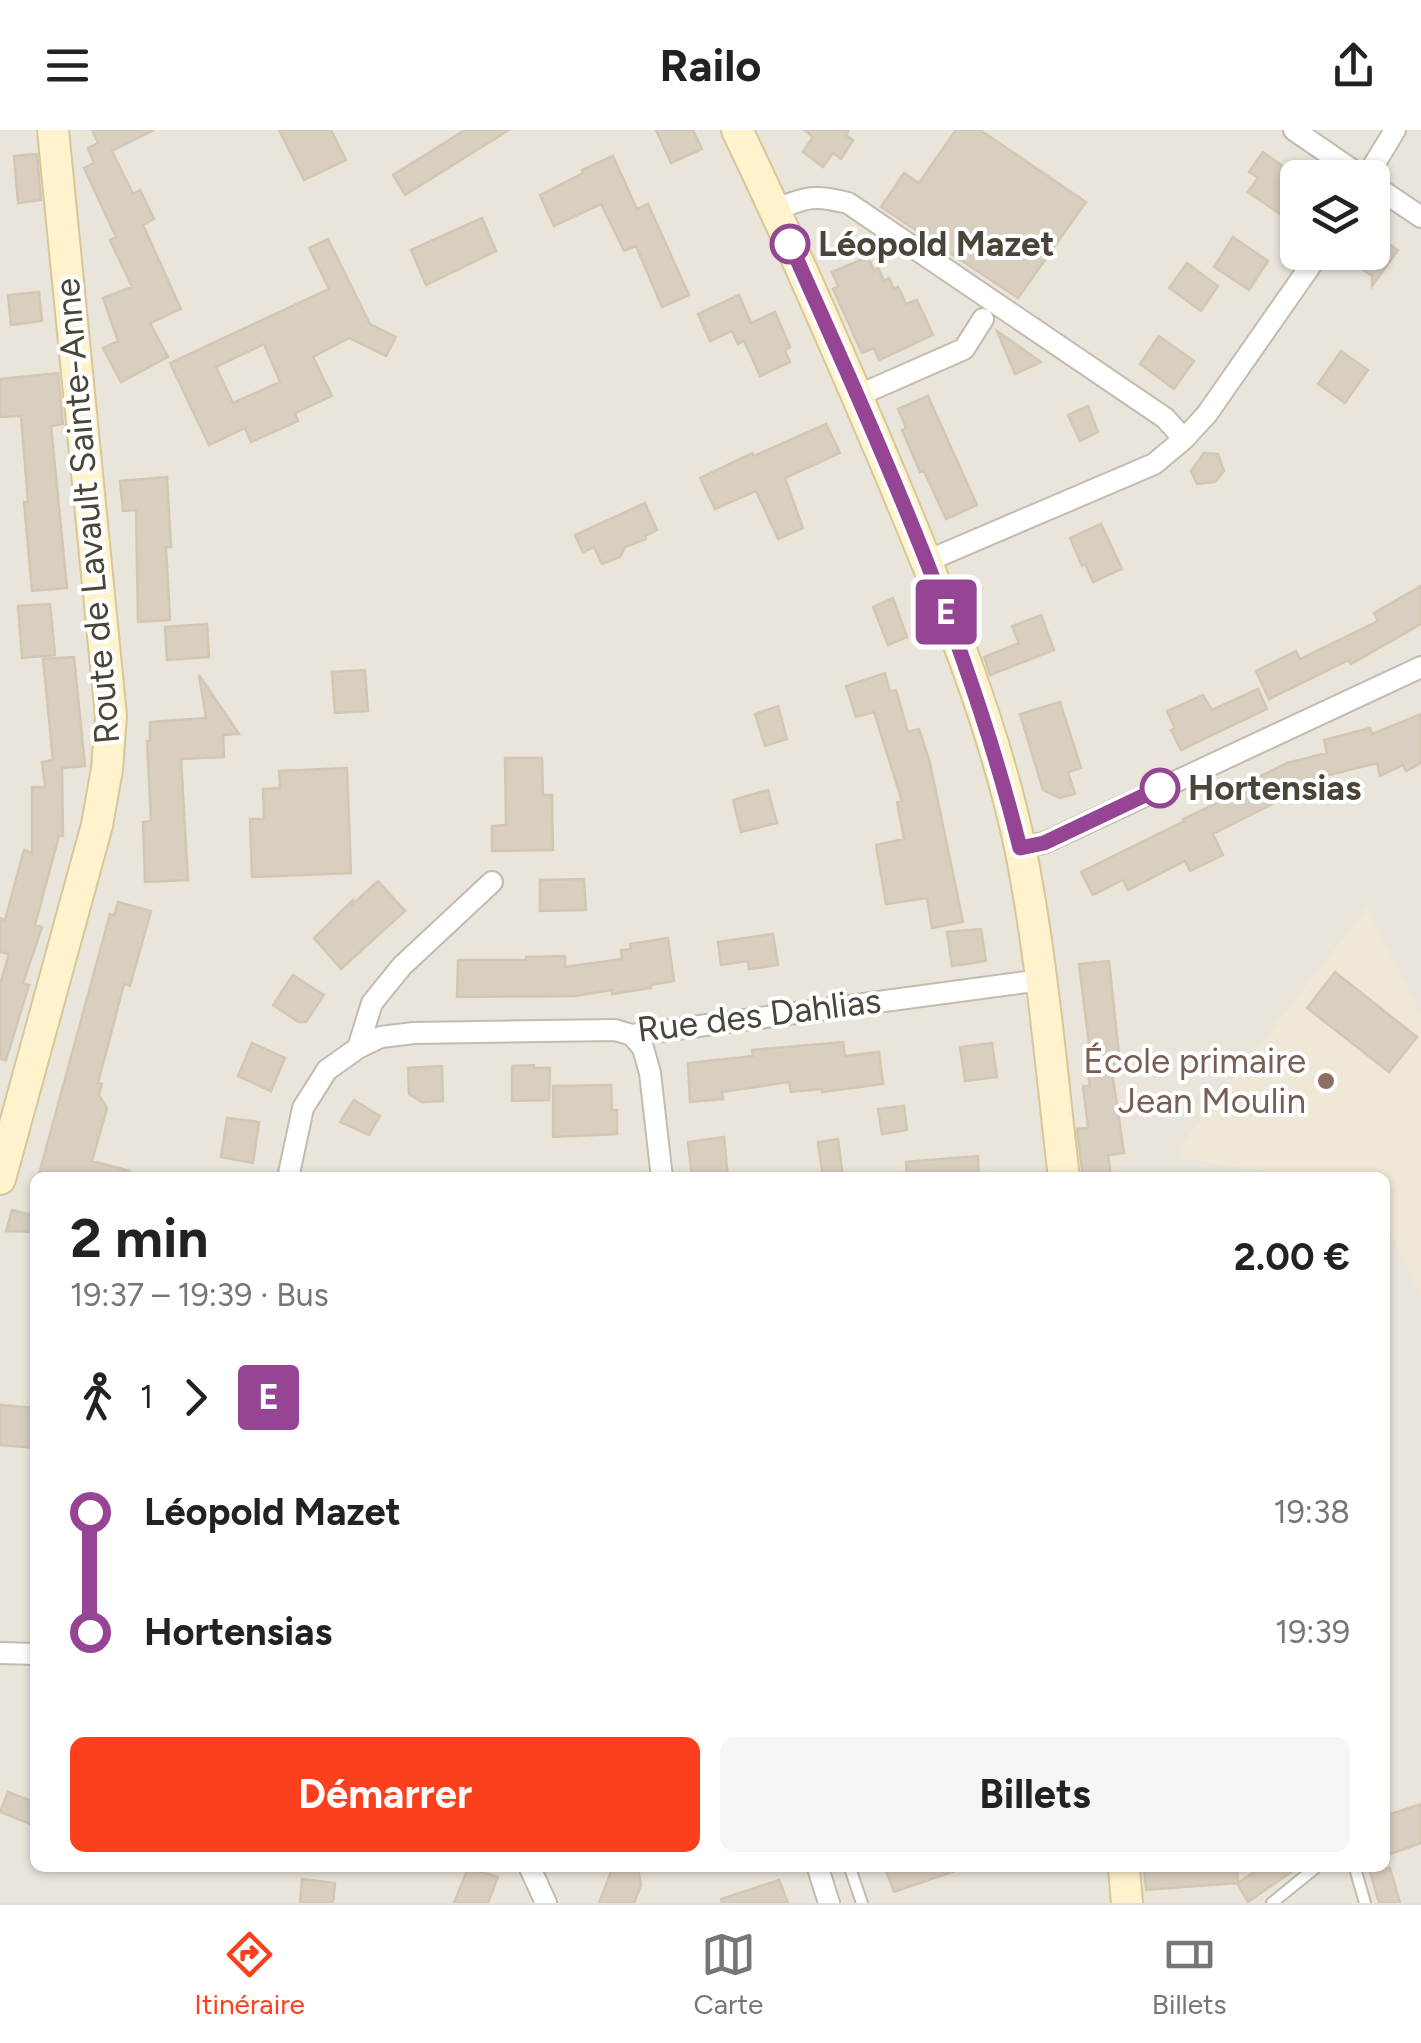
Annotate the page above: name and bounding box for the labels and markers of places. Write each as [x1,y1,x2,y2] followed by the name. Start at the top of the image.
[818,223,1055,265] place label: Léopold Mazet
[771,225,809,263] marker: Léopold Mazet
[1188,767,1361,809] place label: Hortensias
[1141,769,1179,807] marker: Hortensias
[1083,1040,1306,1122] place label: École primaire Jean Moulin
[1315,1070,1337,1092] marker: École primaire Jean Moulin

